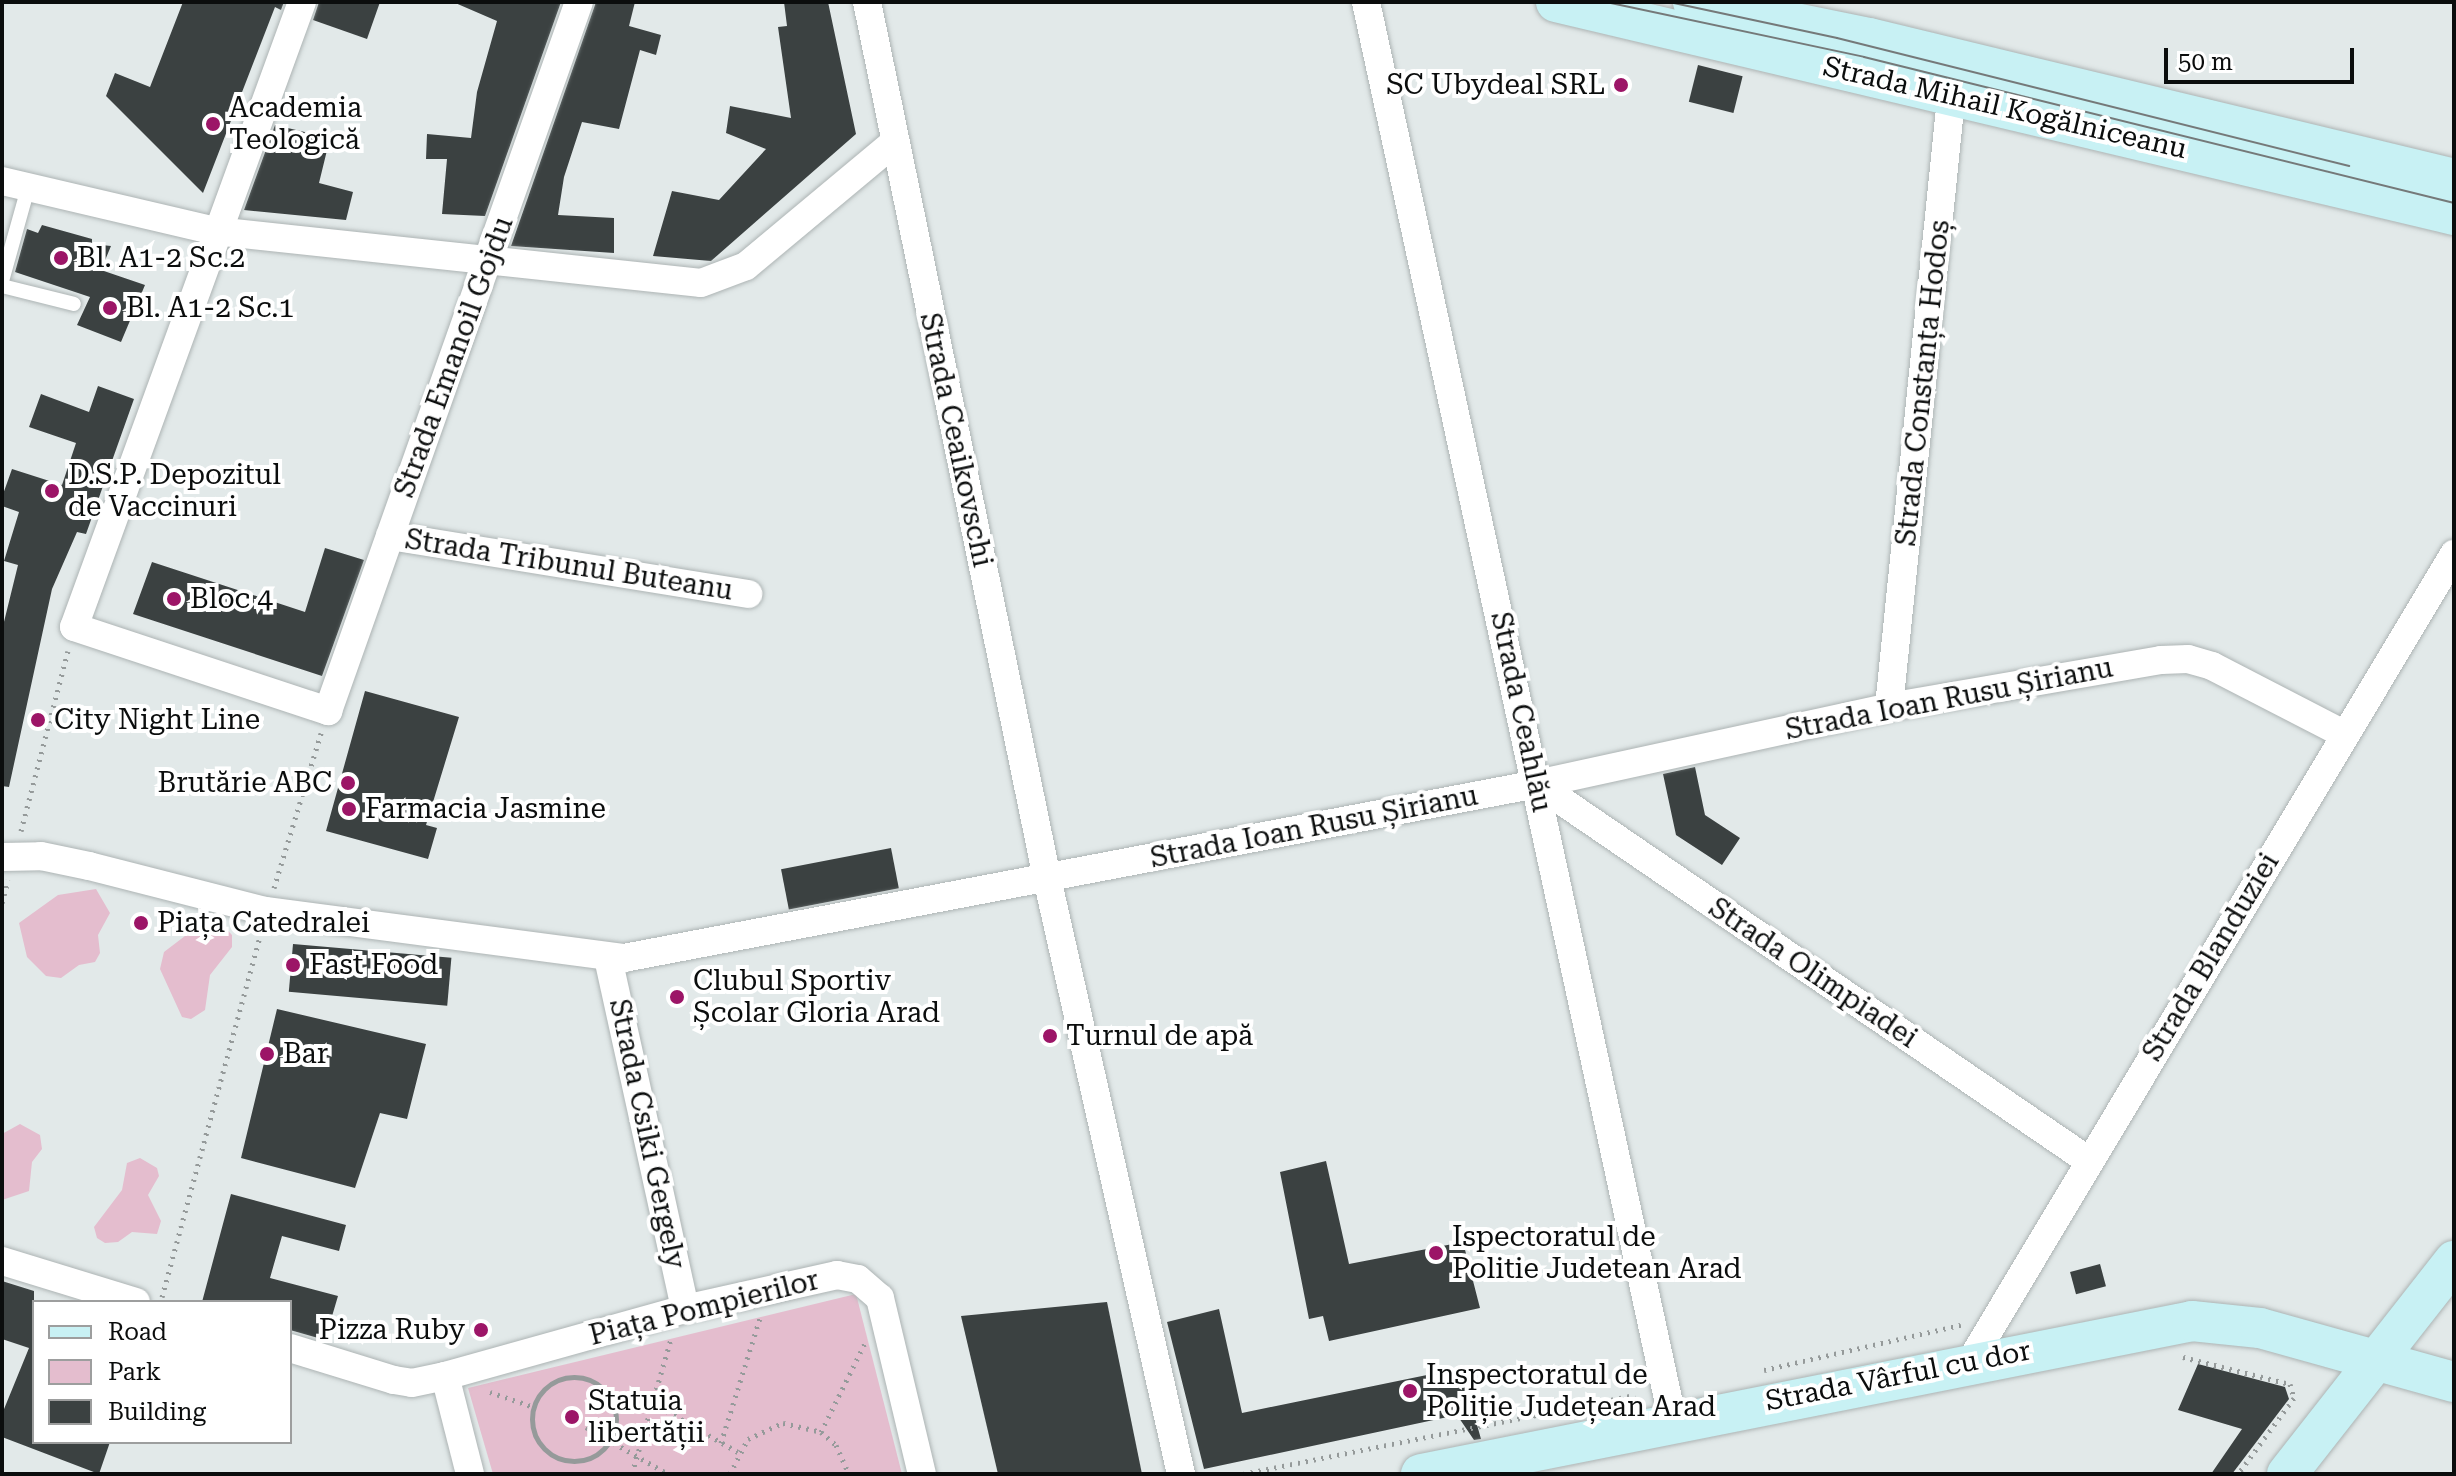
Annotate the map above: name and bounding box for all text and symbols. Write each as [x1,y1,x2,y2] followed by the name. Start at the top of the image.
[2168,32,2358,82] scale bar
[2178,48,2233,76] text: 50 m
[1820,50,2190,166] street label: Strada Mihail Kogălniceanu
[1386,68,1605,102] place label: SC Ubydeal SRL
[1612,76,1630,94] marker: SC Ubydeal SRL
[229,91,362,157] place label: Academia Teologică
[204,115,222,133] marker: Academia Teologică
[388,212,520,502] street label: Strada Emanoil Gojdu
[1889,218,1957,548] street label: Strada Constanța Hodoș
[77,241,245,275] place label: Bl. A1-2 Sc.2
[52,249,70,267] marker: Bl. A1-2 Sc.2
[126,291,294,325] place label: Bl. A1-2 Sc.1
[101,299,119,317] marker: Bl. A1-2 Sc.1
[913,310,999,570] street label: Strada Ceaikovschi
[68,458,281,524] place label: D.S.P. Depozitul de Vaccinuri
[43,482,61,500] marker: D.S.P. Depozitul de Vaccinuri
[403,522,735,608] street label: Strada Tribunul Buteanu
[190,582,273,616] place label: Bloc 4
[165,590,183,608] marker: Bloc 4
[1483,609,1559,815] street label: Strada Ceahlău
[1782,651,2116,747] street label: Strada Ioan Rusu Șirianu
[54,703,260,737] place label: City Night Line
[29,711,47,729] marker: City Night Line
[158,766,332,800] place label: Brutărie ABC
[339,774,357,792] marker: Brutărie ABC
[1147,779,1481,875] street label: Strada Ioan Rusu Șirianu
[365,792,606,826] place label: Farmacia Jasmine
[340,800,358,818] marker: Farmacia Jasmine
[2136,847,2286,1067] street label: Strada Blanduziei
[1703,891,1923,1055] street label: Strada Olimpiadei
[157,906,370,940] place label: Piața Catedralei
[132,914,150,932] marker: Piața Catedralei
[309,948,438,982] place label: Fast Food
[284,956,302,974] marker: Fast Food
[693,964,940,1030] place label: Clubul Sportiv Școlar Gloria Arad
[668,988,686,1006] marker: Clubul Sportiv Școlar Gloria Arad
[602,996,692,1272] street label: Strada Csiki Gergely
[1066,1019,1253,1053] place label: Turnul de apă
[1041,1027,1059,1045] marker: Turnul de apă
[283,1037,328,1071] place label: Bar
[258,1045,276,1063] marker: Bar
[1452,1220,1742,1286] place label: Ispectoratul de Politie Judetean Arad
[1427,1244,1445,1262] marker: Ispectoratul de Politie Judetean Arad
[586,1263,822,1353] street label: Piața Pompierilor
[32,1300,292,1444] legend
[319,1313,465,1347] place label: Pizza Ruby
[108,1318,167,1346] text: Road
[472,1321,490,1339] marker: Pizza Ruby
[1763,1334,2033,1418] street label: Strada Vârful cu dor
[108,1358,161,1386] text: Park
[1426,1358,1716,1424] place label: Inspectoratul de Poliție Județean Arad
[1401,1382,1419,1400] marker: Inspectoratul de Poliție Județean Arad
[588,1384,705,1450] place label: Statuia libertății
[108,1398,206,1426] text: Building
[563,1408,581,1426] marker: Statuia libertății

